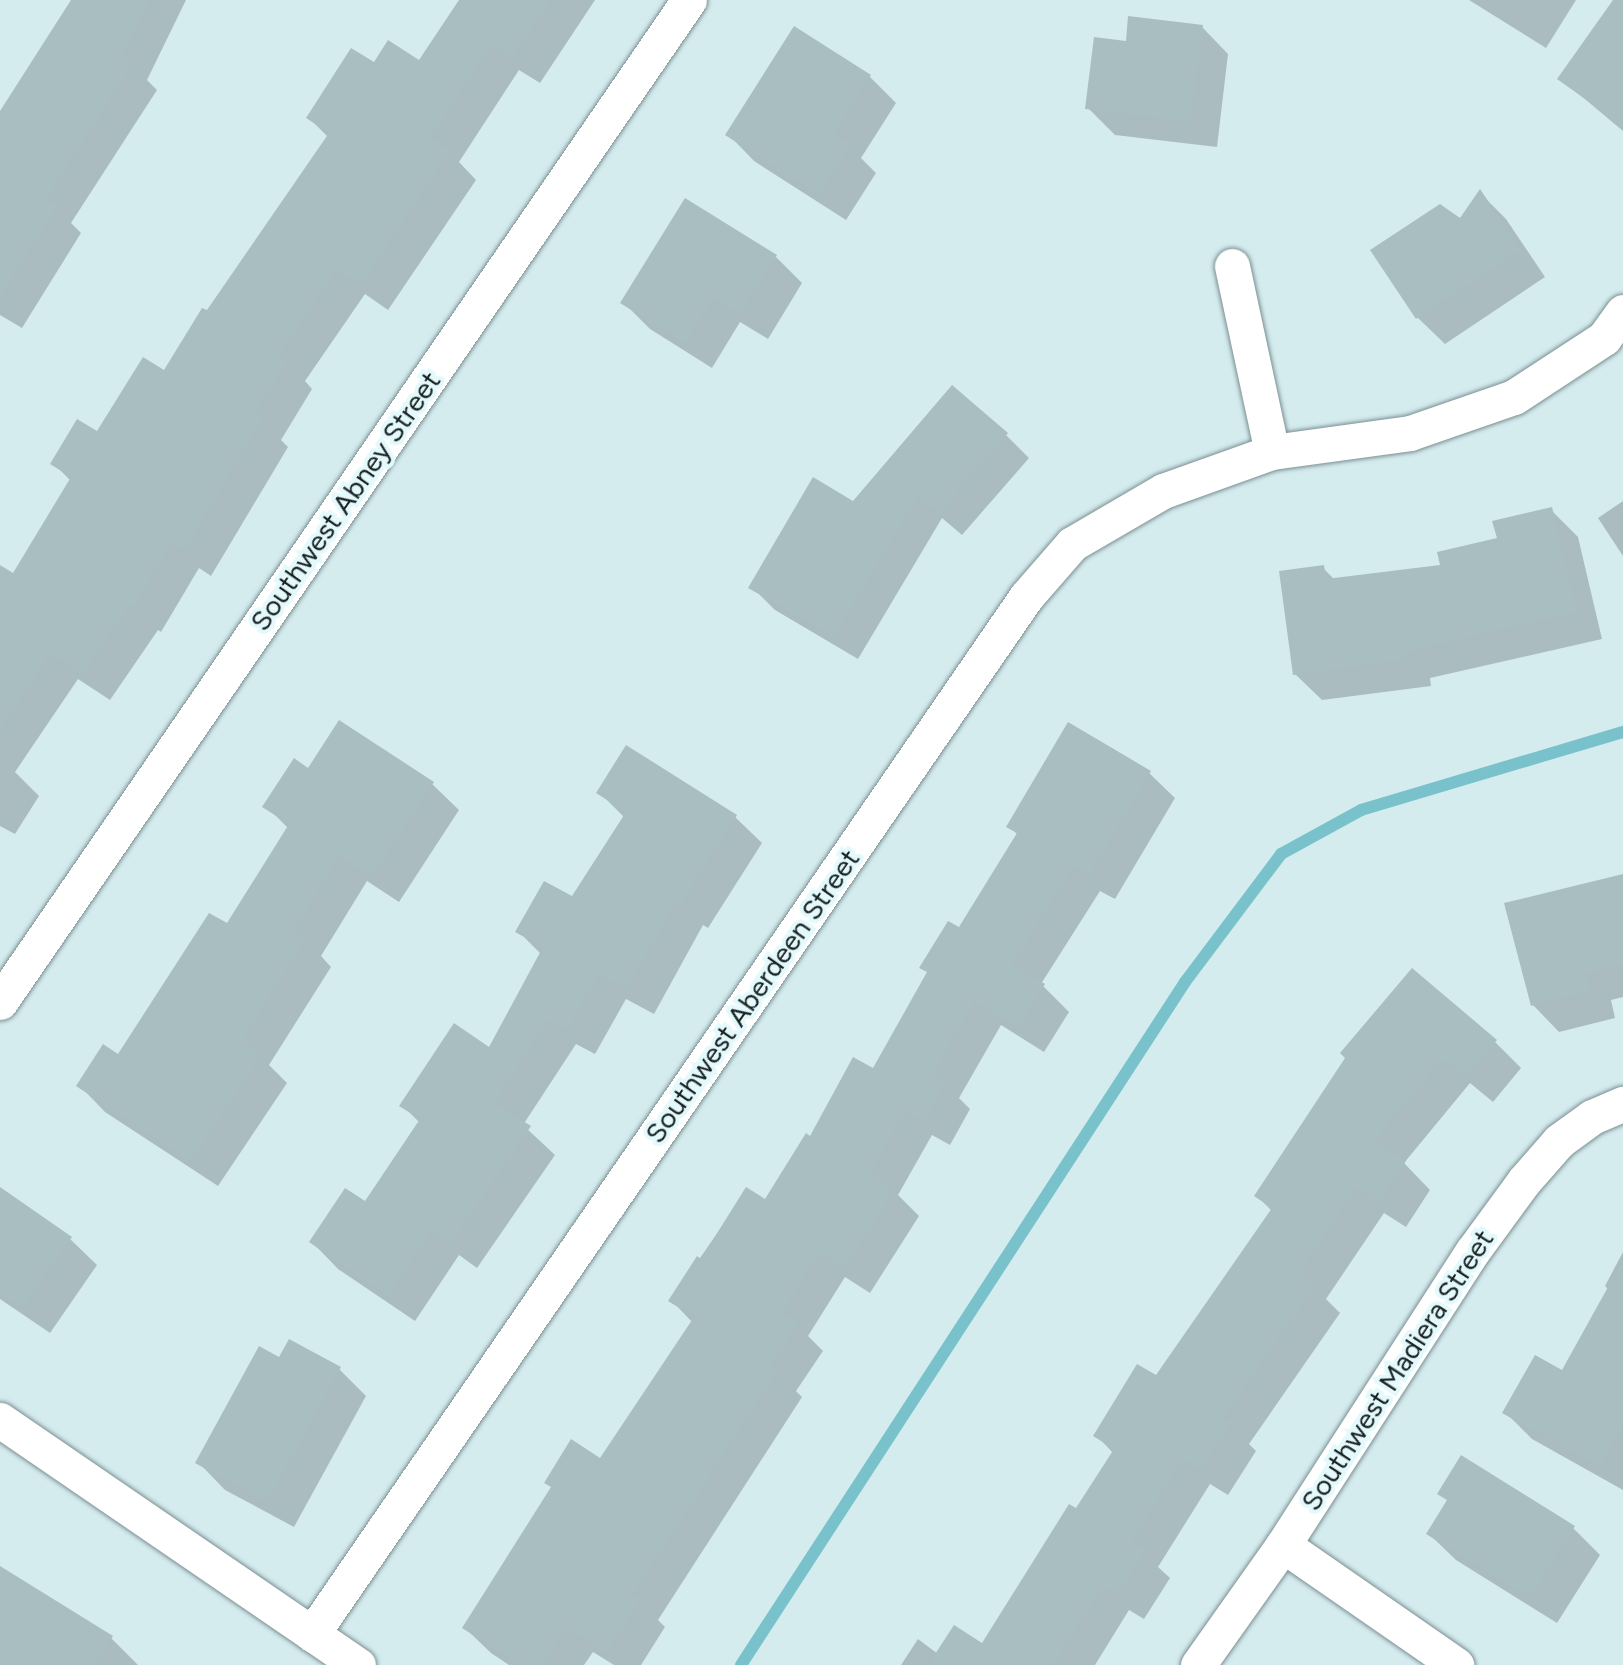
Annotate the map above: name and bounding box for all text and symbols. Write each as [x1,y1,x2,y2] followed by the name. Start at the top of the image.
[243,365,447,637] street label: Southwest Abney Street
[638,843,866,1149] street label: Southwest Aberdeen Street
[1294,1223,1500,1517] street label: Southwest Madiera Street

